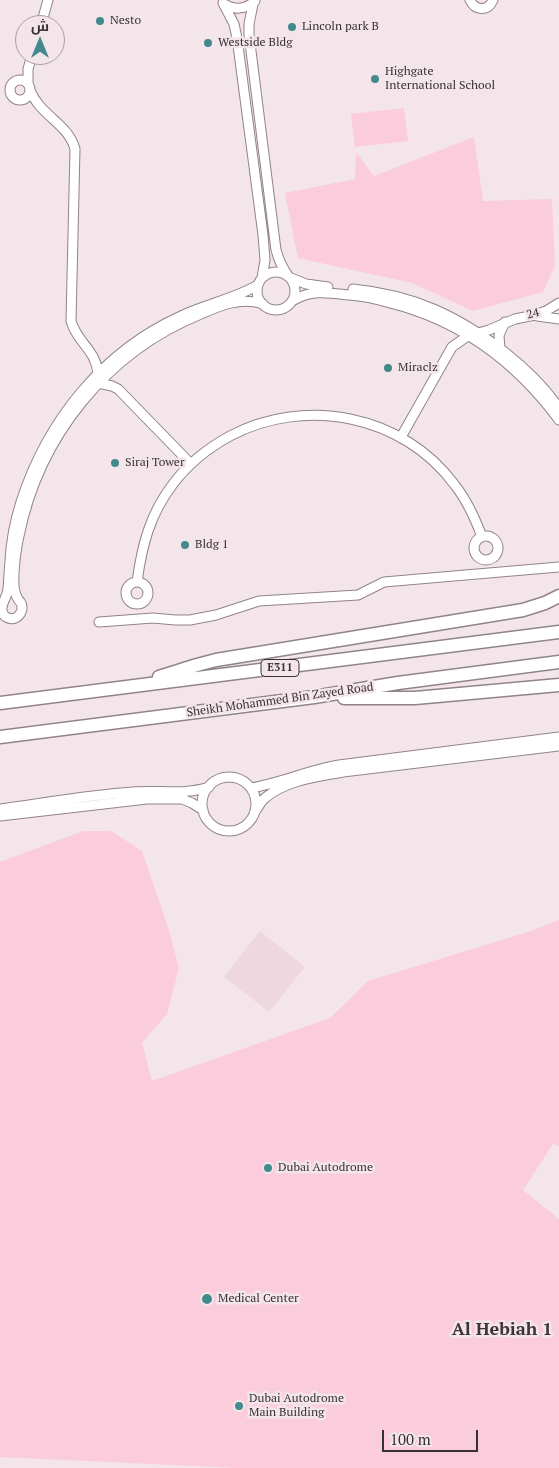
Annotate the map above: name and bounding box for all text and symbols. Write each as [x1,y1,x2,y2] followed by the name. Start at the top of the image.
[110,14,141,28] place label: Nesto
[15,15,65,65] north arrow
[94,15,106,27] marker: Nesto
[31,16,49,35] text: ش
[302,20,379,34] place label: Lincoln park B
[286,21,298,33] marker: Lincoln park B
[218,36,292,50] place label: Westside Bldg
[202,37,214,49] marker: Westside Bldg
[385,65,495,93] place label: Highgate International School
[369,73,381,85] marker: Highgate International School
[525,305,541,323] street label: 24
[398,361,438,375] place label: Miraclz
[382,362,394,374] marker: Miraclz
[125,456,184,470] place label: Siraj Tower
[109,457,121,469] marker: Siraj Tower
[195,538,228,552] place label: Bldg 1
[179,539,191,551] marker: Bldg 1
[261,660,299,676] road number: E311
[186,680,374,720] street label: Sheikh Mohammed Bin Zayed Road
[278,1161,373,1175] place label: Dubai Autodrome
[262,1162,274,1174] marker: Dubai Autodrome
[200,1292,214,1306] marker: Medical Center
[218,1292,299,1306] place label: Medical Center
[452,1319,552,1341] district label: Al Hebiah 1
[249,1392,344,1420] place label: Dubai Autodrome Main Building
[233,1400,245,1412] marker: Dubai Autodrome Main Building
[384,1420,480,1452] scale bar
[390,1429,431,1449] text: 100 m

